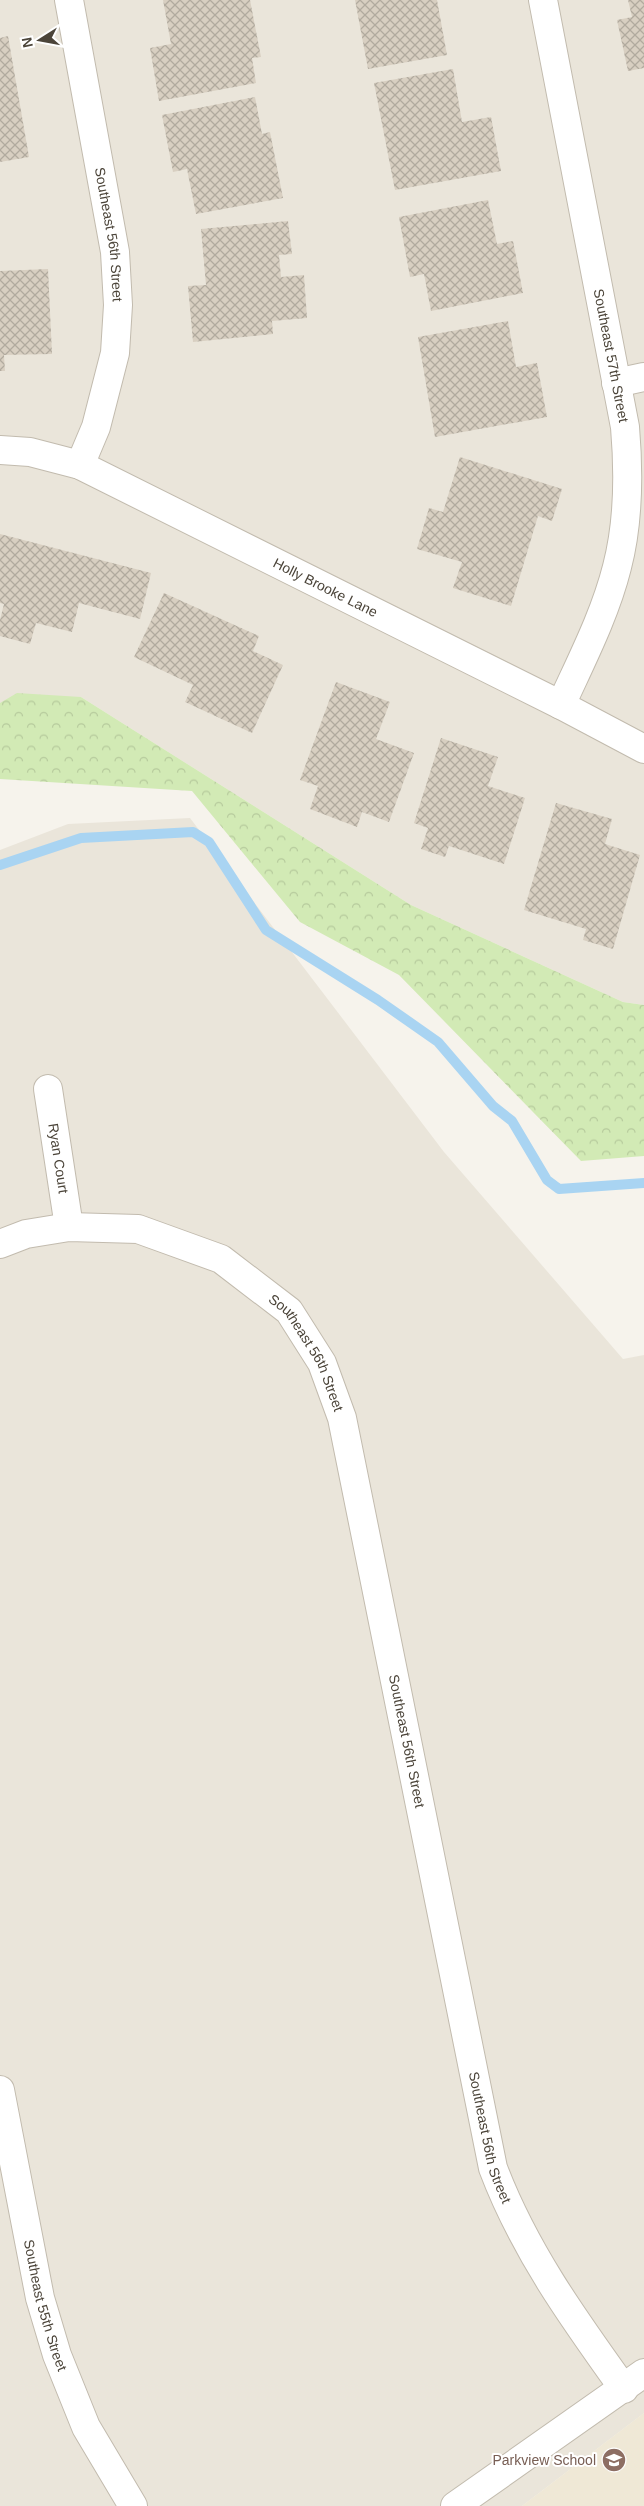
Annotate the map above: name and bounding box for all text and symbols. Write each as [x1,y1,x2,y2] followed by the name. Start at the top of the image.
[15,15,65,65] north arrow
[18,36,36,49] text: N
[92,166,126,302] street label: Southeast 56th Street
[591,287,632,424] street label: Southeast 57th Street
[271,555,380,620] street label: Holly Brooke Lane
[45,1122,72,1195] street label: Ryan Court
[266,1291,347,1414] street label: Southeast 56th Street
[386,1673,428,1809] street label: Southeast 56th Street
[466,2070,515,2206] street label: Southeast 56th Street
[21,2238,71,2373] street label: Southeast 55th Street
[601,2447,627,2473] school or university icon: Parkview School
[493,2452,596,2468] place label: Parkview School

